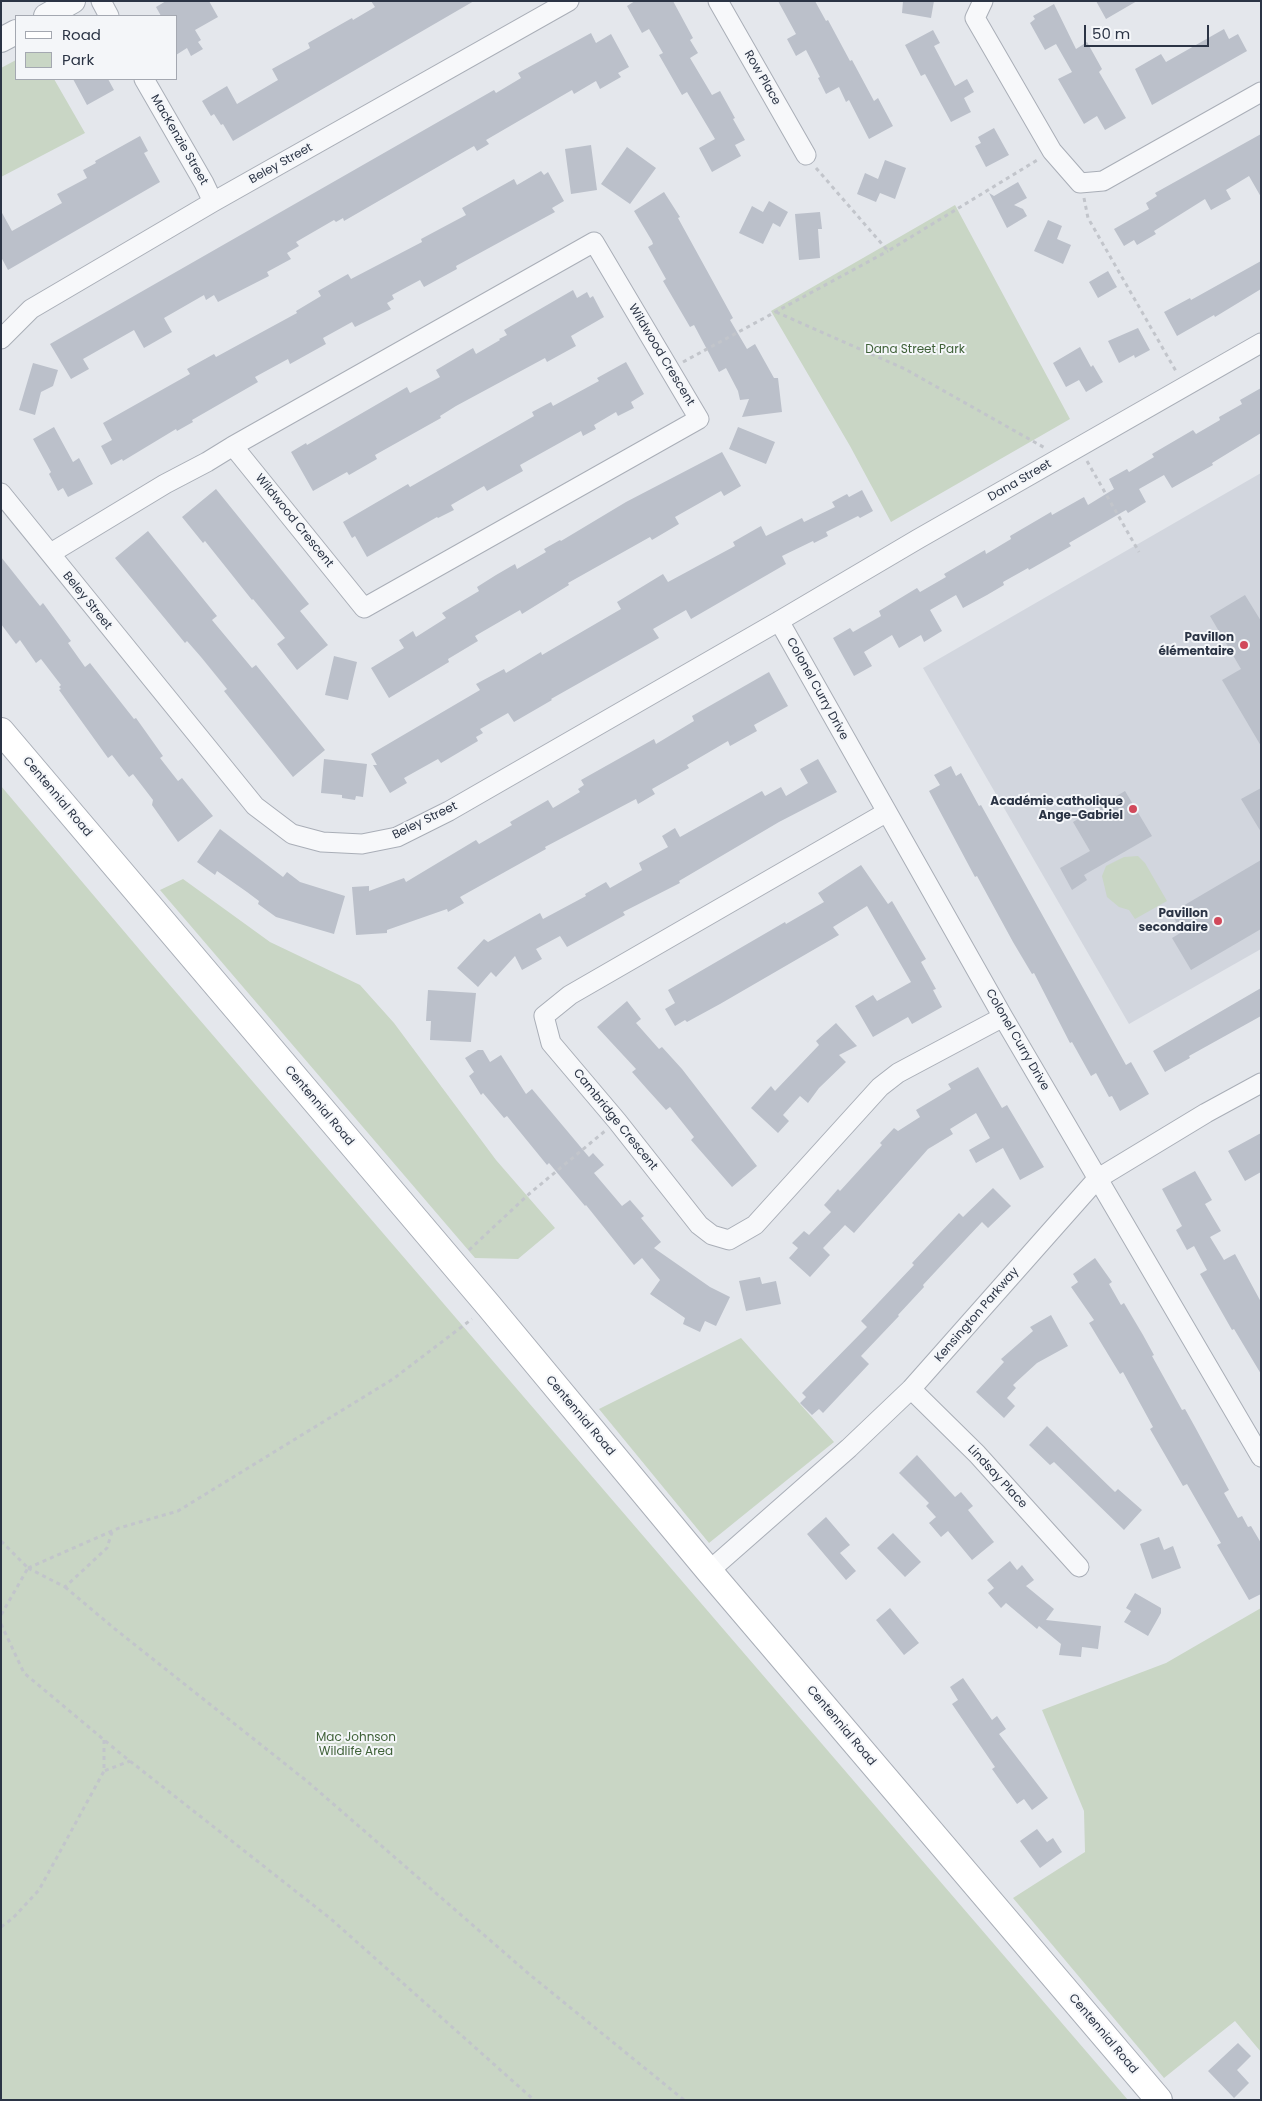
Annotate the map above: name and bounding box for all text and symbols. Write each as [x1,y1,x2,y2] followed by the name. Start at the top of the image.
[15,15,178,80] legend
[1087,15,1212,47] scale bar
[1092,23,1130,44] text: 50 m
[62,24,101,45] text: Road
[741,48,783,108] street label: Row Place
[62,49,94,70] text: Park
[147,92,211,188] street label: MacKenzie Street
[247,141,315,187] street label: Beley Street
[625,301,697,409] street label: Wildwood Crescent
[865,343,965,357] park label: Dana Street Park
[986,457,1054,505] street label: Dana Street
[252,471,336,571] street label: Wildwood Crescent
[59,569,115,633] street label: Beley Street
[1158,631,1234,659] place label: Pavillon élémentaire
[783,635,851,743] street label: Colonel Curry Drive
[1238,639,1250,651] marker: Pavillon élémentaire
[19,754,95,840] street label: Centennial Road
[990,795,1123,823] place label: Académie catholique Ange-Gabriel
[390,799,460,843] street label: Beley Street
[1127,803,1139,815] marker: Académie catholique Ange-Gabriel
[1139,907,1208,935] place label: Pavillon secondaire
[1212,915,1224,927] marker: Pavillon secondaire
[982,987,1052,1093] street label: Colonel Curry Drive
[281,1063,357,1149] street label: Centennial Road
[570,1066,660,1174] street label: Cambridge Crescent
[932,1265,1022,1365] street label: Kensington Parkway
[542,1373,618,1459] street label: Centennial Road
[964,1442,1030,1512] street label: Lindsay Place
[803,1683,879,1769] street label: Centennial Road
[316,1731,396,1759] park label: Mac Johnson Wildlife Area
[1065,1991,1141,2077] street label: Centennial Road

